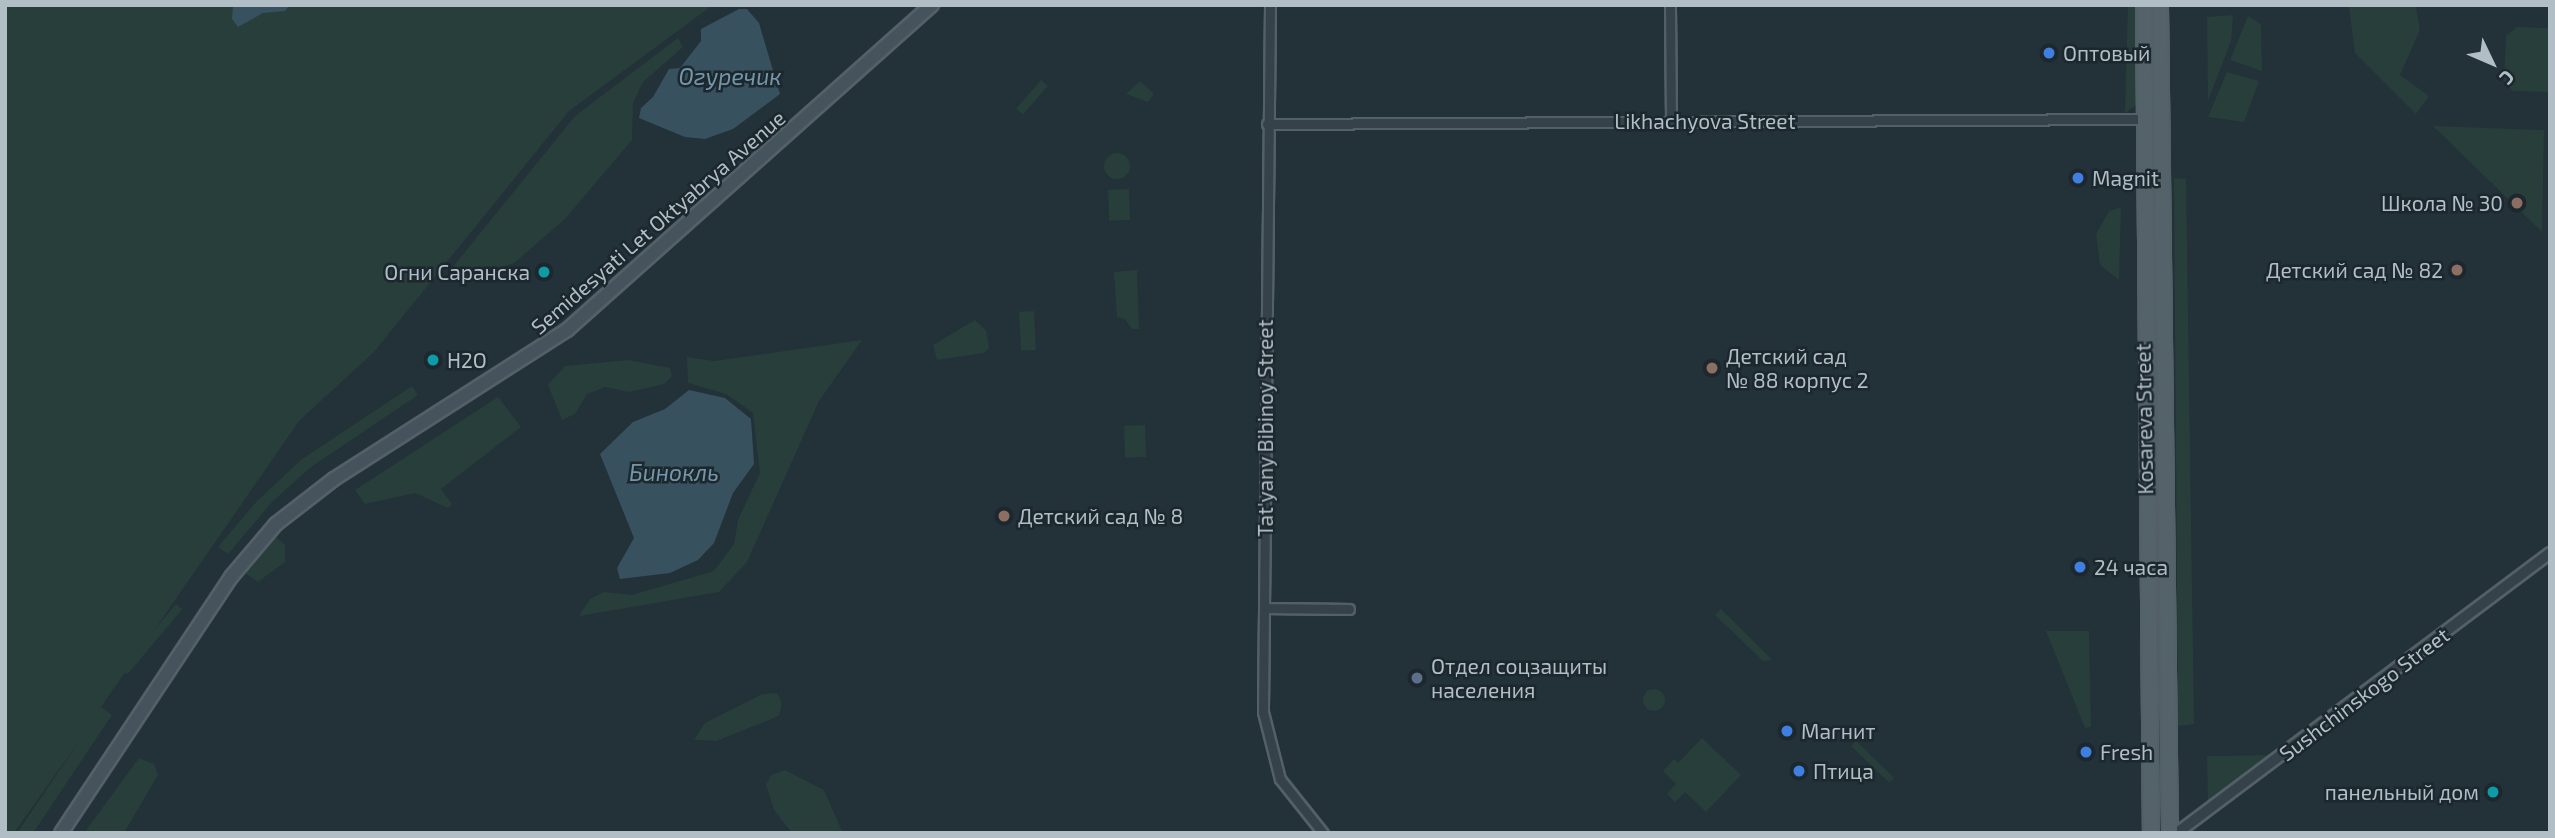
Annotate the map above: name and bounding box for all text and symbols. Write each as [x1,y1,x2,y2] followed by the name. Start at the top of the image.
[2457,28,2527,98] north arrow
[2063,40,2150,66] place label: Оптовый
[2041,45,2057,61] marker: Оптовый
[679,62,781,90] water label: Огуречик
[2495,66,2520,90] text: С
[526,105,790,339] street label: Semidesyati Let Oktyabrya Avenue
[1614,108,1796,134] street label: Likhachyova Street
[2092,165,2159,191] place label: Magnit
[2070,170,2086,186] marker: Magnit
[2381,190,2503,216] place label: Школа № 30
[2509,195,2525,211] marker: Школа № 30
[2266,257,2443,283] place label: Детский сад № 82
[384,259,530,285] place label: Огни Саранска
[2449,262,2465,278] marker: Детский сад № 82
[536,264,552,280] marker: Огни Саранска
[1252,319,1278,537] street label: Tat'yany Bibinoy Street
[1726,343,1869,393] place label: Детский сад № 88 корпус 2
[2130,343,2158,495] street label: Kosareva Street
[447,347,487,373] place label: H2O
[425,352,441,368] marker: H2O
[1704,360,1720,376] marker: Детский сад № 88 корпус 2
[629,458,719,486] water label: Бинокль
[1018,503,1183,529] place label: Детский сад № 8
[996,508,1012,524] marker: Детский сад № 8
[2094,554,2168,580] place label: 24 часа
[2072,559,2088,575] marker: 24 часа
[2274,622,2454,766] street label: Sushchinskogo Street
[1431,653,1607,703] place label: Отдел соцзащиты населения
[1409,670,1425,686] marker: Отдел соцзащиты населения
[1801,718,1876,744] place label: Магнит
[1779,723,1795,739] marker: Магнит
[2100,739,2153,765] place label: Fresh
[2078,744,2094,760] marker: Fresh
[1813,758,1874,784] place label: Птица
[1791,763,1807,779] marker: Птица
[2325,779,2479,805] place label: панельный дом
[2485,784,2501,800] marker: панельный дом

